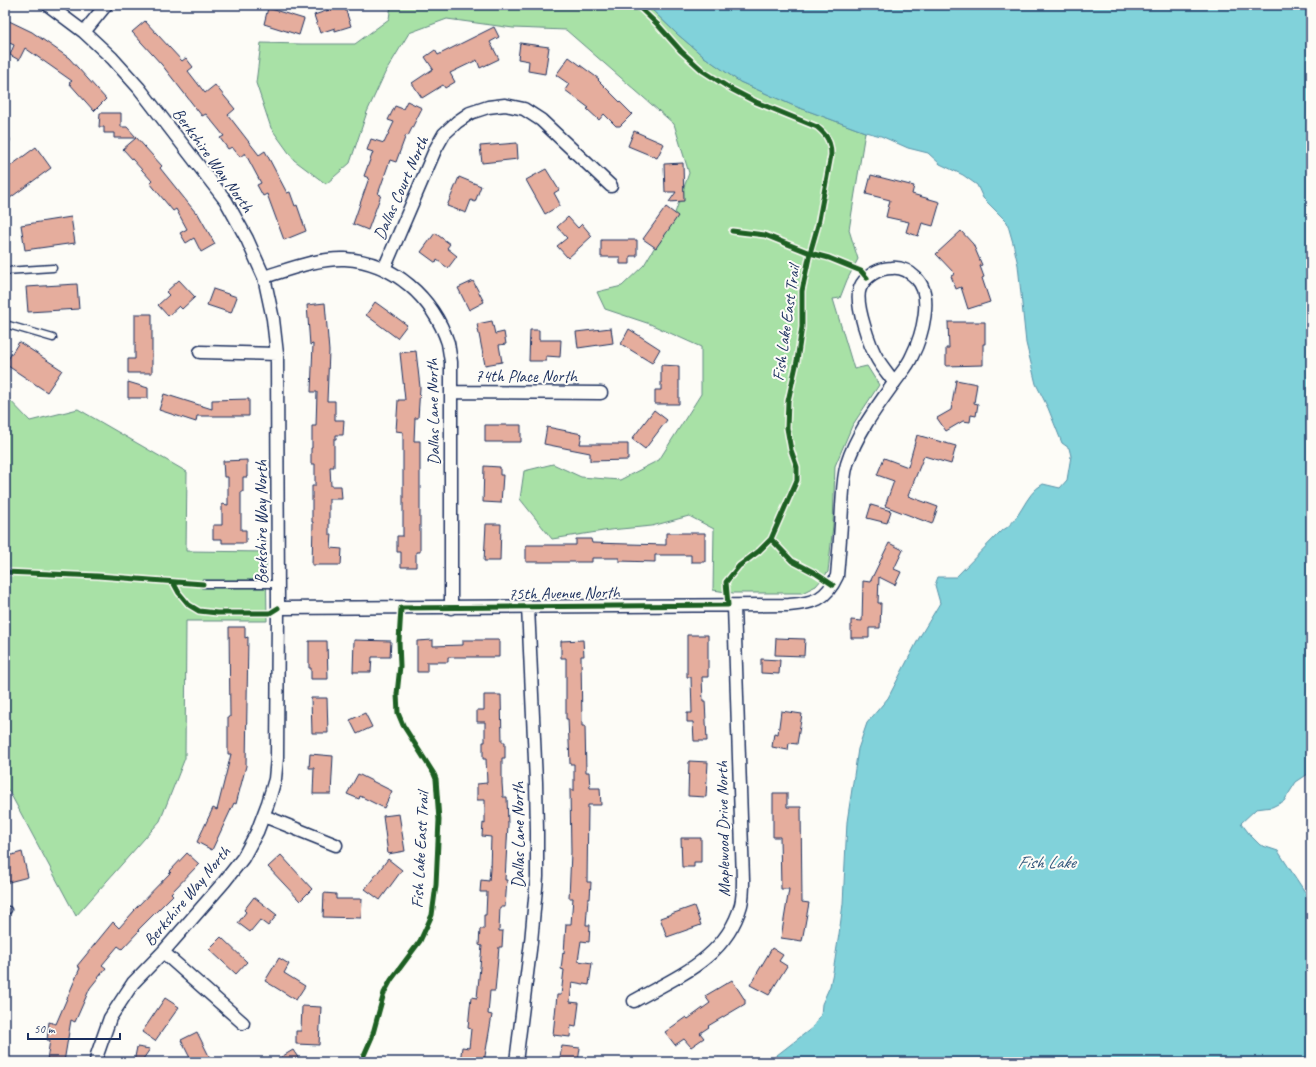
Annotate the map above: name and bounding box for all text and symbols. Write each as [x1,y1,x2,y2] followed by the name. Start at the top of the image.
[168,104,258,217] street label: Berkshire Way North
[369,132,434,243] street label: Dallas Court North
[767,261,805,382] street label: Fish Lake East Trail
[422,357,444,465] street label: Dallas Lane North
[475,366,578,387] street label: 74th Place North
[251,460,272,584] street label: Berkshire Way North
[508,582,621,604] street label: 75th Avenue North
[711,761,735,897] street label: Maplewood Drive North
[508,781,529,888] street label: Dallas Lane North
[406,788,434,909] street label: Fish Lake East Trail
[139,842,235,950] street label: Berkshire Way North
[1017,851,1078,873] water label: Fish Lake
[28,1015,120,1041] scale bar
[34,1021,56,1037] text: 50 m

